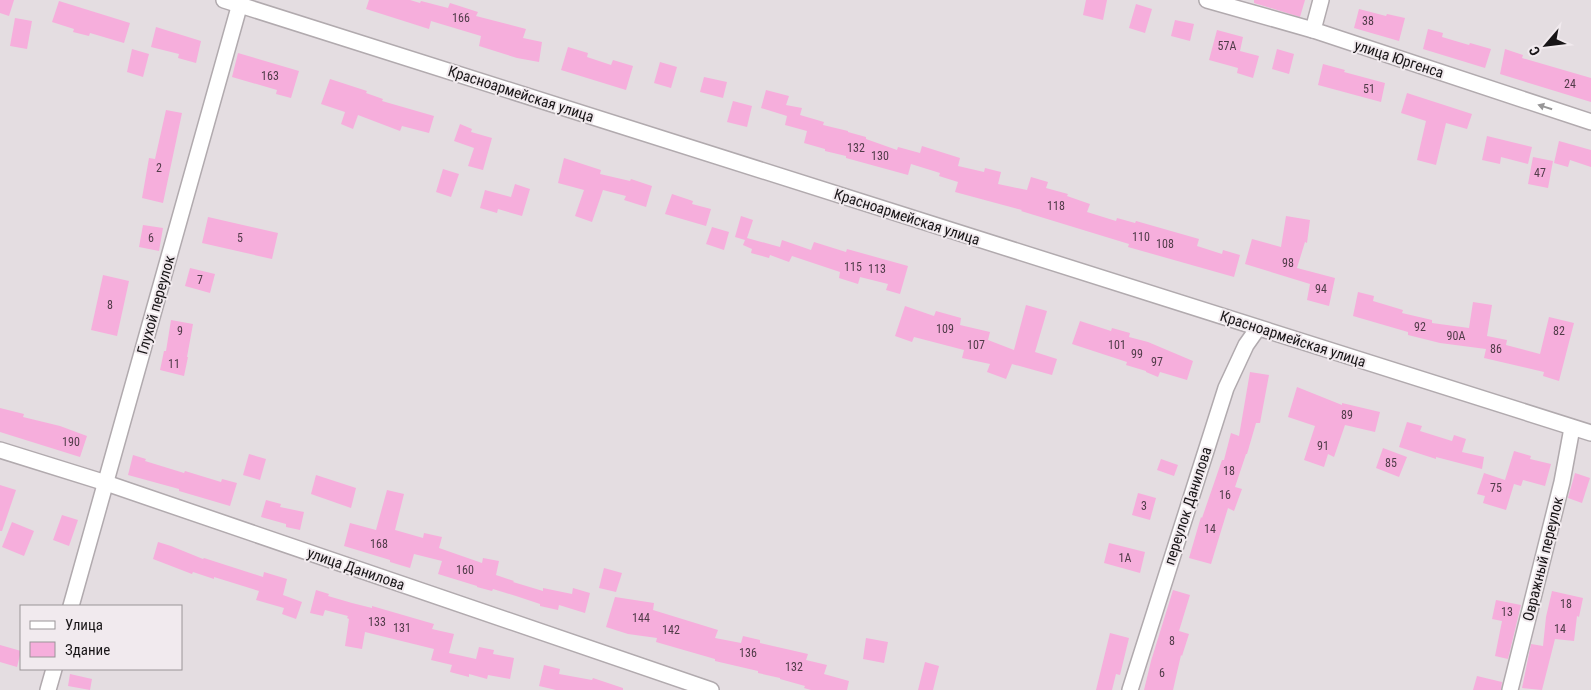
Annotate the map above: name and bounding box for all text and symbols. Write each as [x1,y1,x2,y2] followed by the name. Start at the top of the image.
[452,11,470,25] house number: 166
[1362,14,1374,28] house number: 38
[1521,20,1571,70] north arrow
[1352,36,1446,82] street label: улица Юргенса
[1218,39,1236,53] house number: 57А
[1526,44,1543,58] text: С
[446,62,596,126] street label: Красноармейская улица
[261,69,279,83] house number: 163
[1564,77,1576,91] house number: 24
[1363,82,1375,96] house number: 51
[1537,102,1552,110] one-way arrow
[847,141,865,155] house number: 132
[871,149,889,163] house number: 130
[156,161,162,175] house number: 2
[1534,166,1546,180] house number: 47
[832,185,982,249] street label: Красноармейская улица
[1047,199,1065,213] house number: 118
[1132,230,1150,244] house number: 110
[148,231,154,245] house number: 6
[237,231,243,245] house number: 5
[1156,237,1174,251] house number: 108
[133,254,179,356] street label: Глухой переулок
[1282,256,1294,270] house number: 98
[844,260,862,274] house number: 115
[868,262,886,276] house number: 113
[197,273,203,287] house number: 7
[1315,282,1327,296] house number: 94
[107,298,113,312] house number: 8
[1218,307,1368,371] street label: Красноармейская улица
[1414,320,1426,334] house number: 92
[936,322,954,336] house number: 109
[177,324,183,338] house number: 9
[1553,324,1565,338] house number: 82
[1447,329,1465,343] house number: 90А
[967,338,985,352] house number: 107
[1108,338,1126,352] house number: 101
[1490,342,1502,356] house number: 86
[1131,347,1143,361] house number: 99
[1151,355,1163,369] house number: 97
[168,357,180,371] house number: 11
[1341,408,1353,422] house number: 89
[62,435,80,449] house number: 190
[1317,439,1329,453] house number: 91
[1160,445,1216,567] street label: переулок Данилова
[1385,456,1397,470] house number: 85
[1223,464,1235,478] house number: 18
[1490,481,1502,495] house number: 75
[1219,488,1231,502] house number: 16
[1519,495,1567,623] street label: Овражный переулок
[1141,499,1147,513] house number: 3
[1204,522,1216,536] house number: 14
[370,537,388,551] house number: 168
[305,544,407,594] street label: улица Данилова
[1119,551,1132,565] house number: 1А
[456,563,474,577] house number: 160
[1560,597,1572,611] house number: 18
[20,605,182,670] legend
[1501,605,1513,619] house number: 13
[632,611,650,625] house number: 144
[368,615,386,629] house number: 133
[65,616,103,634] text: Улица
[393,621,411,635] house number: 131
[1554,622,1566,636] house number: 14
[662,623,680,637] house number: 142
[1169,634,1175,648] house number: 8
[65,641,110,659] text: Здание
[739,646,757,660] house number: 136
[785,660,803,674] house number: 132
[1159,666,1165,680] house number: 6

